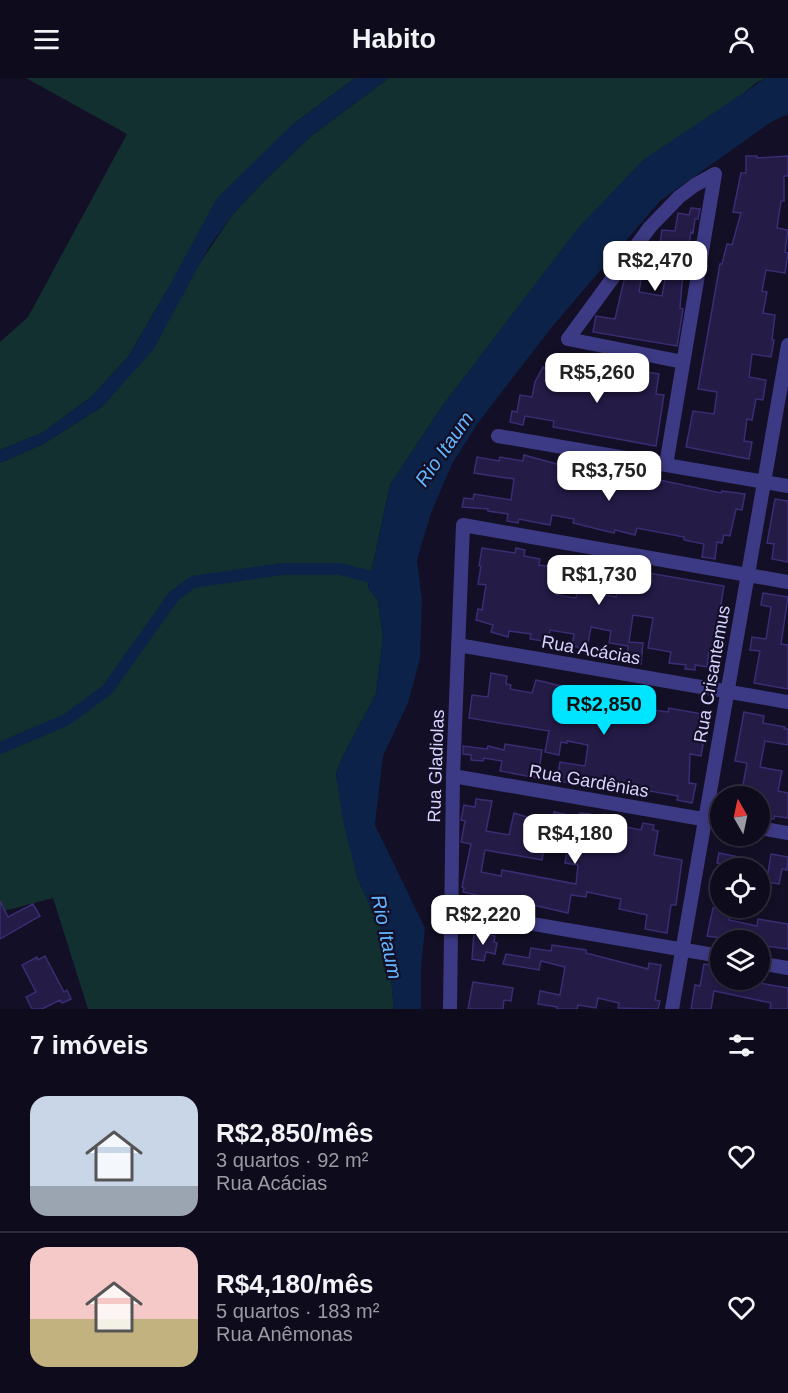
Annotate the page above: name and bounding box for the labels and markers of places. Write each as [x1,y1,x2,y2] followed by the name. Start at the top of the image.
[600,241,710,292] pin: R$2,470
[542,353,652,404] pin: R$5,260
[554,451,664,502] pin: R$3,750
[544,555,654,606] pin: R$1,730
[549,685,659,736] pin: R$2,850
[520,814,630,865] pin: R$4,180
[428,895,538,946] pin: R$2,220

